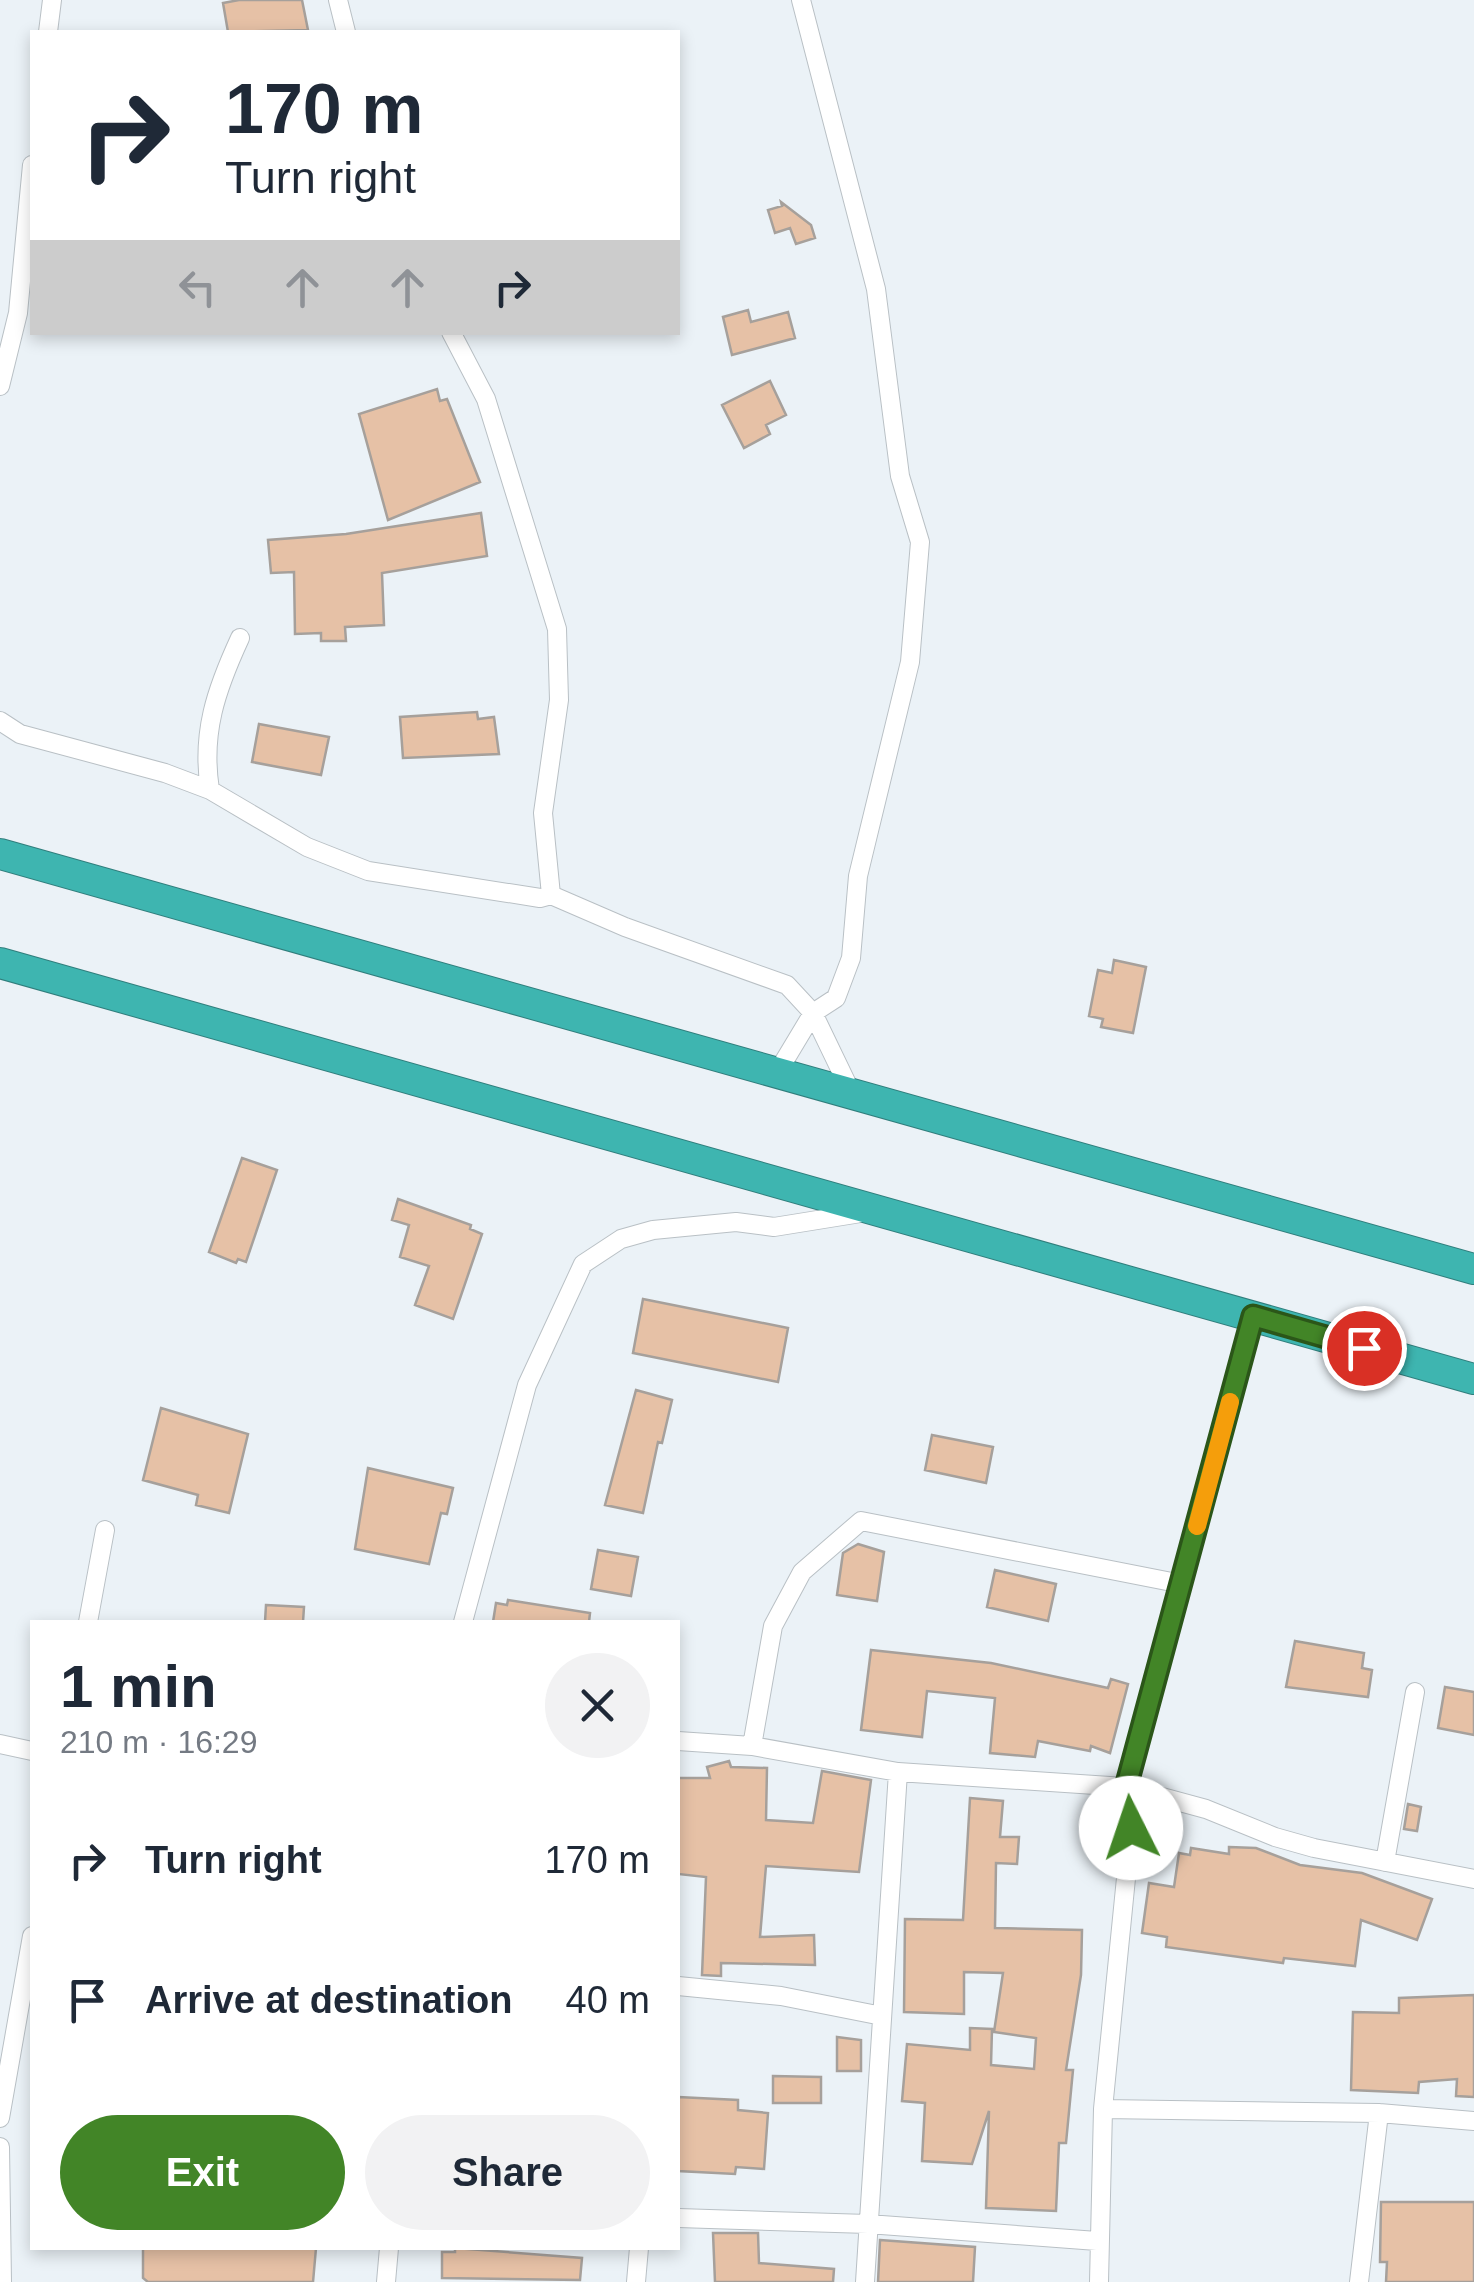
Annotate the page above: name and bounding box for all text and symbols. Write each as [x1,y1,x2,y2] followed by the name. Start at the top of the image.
[60,70,190,200] icon: right
[225,70,423,148] text: 170 m
[225,152,416,203] text: Turn right
[170,260,225,315] icon: left
[275,260,330,315] icon: ahead
[380,260,435,315] icon: ahead
[485,260,540,315] icon: right
[1322,1306,1407,1391] pin
[1337,1321,1392,1376] icon: arrive
[60,1653,217,1720] text: 1 min
[545,1653,650,1758] button: close
[60,1724,257,1760] text: 210 m · 16:29
[1079,1776,1183,1880] position arrow
[60,1833,115,1888] icon: right
[145,1839,322,1881] text: Turn right
[544,1839,650,1881] text: 170 m
[60,1973,115,2028] icon: arrive
[145,1979,512,2021] text: Arrive at destination
[566,1979,650,2021] text: 40 m
[60,2115,345,2230] button: Exit
[365,2115,650,2230] button: Share

